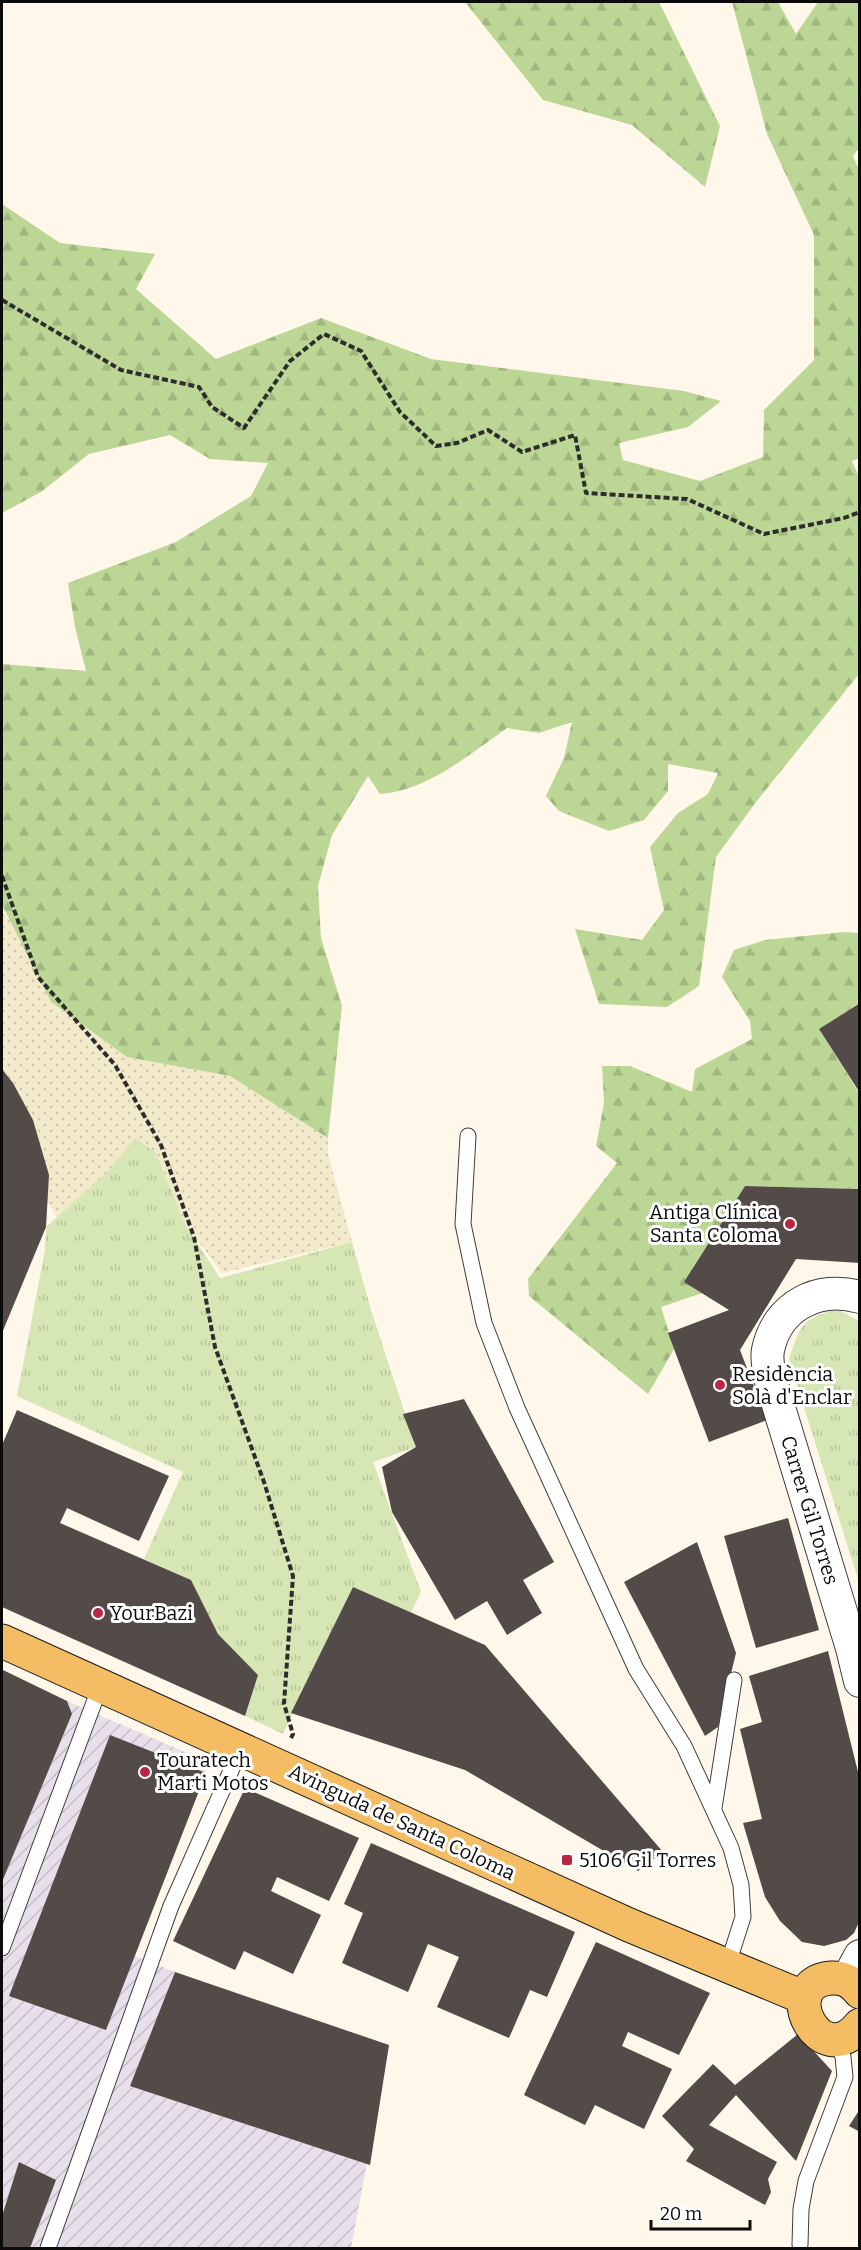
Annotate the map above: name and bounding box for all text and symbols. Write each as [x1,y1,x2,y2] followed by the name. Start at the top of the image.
[649,1200,778,1247] place label: Antiga Clínica Santa Coloma
[783,1217,797,1231] marker: Antiga Clínica Santa Coloma
[732,1362,852,1409] place label: Residència Solà d'Enclar
[713,1378,727,1392] marker: Residència Solà d'Enclar
[776,1433,844,1587] street label: Carrer Gil Torres
[110,1601,193,1625] place label: YourBazi
[91,1606,105,1620] marker: YourBazi
[157,1748,269,1795] place label: Touratech Marti Motos
[285,1759,519,1885] street label: Avinguda de Santa Coloma
[138,1765,152,1779] marker: Touratech Marti Motos
[579,1848,716,1872] place label: 5106 Gil Torres
[560,1853,574,1867] marker: 5106 Gil Torres
[651,2193,750,2231] scale bar
[660,2203,702,2225] text: 20 m

